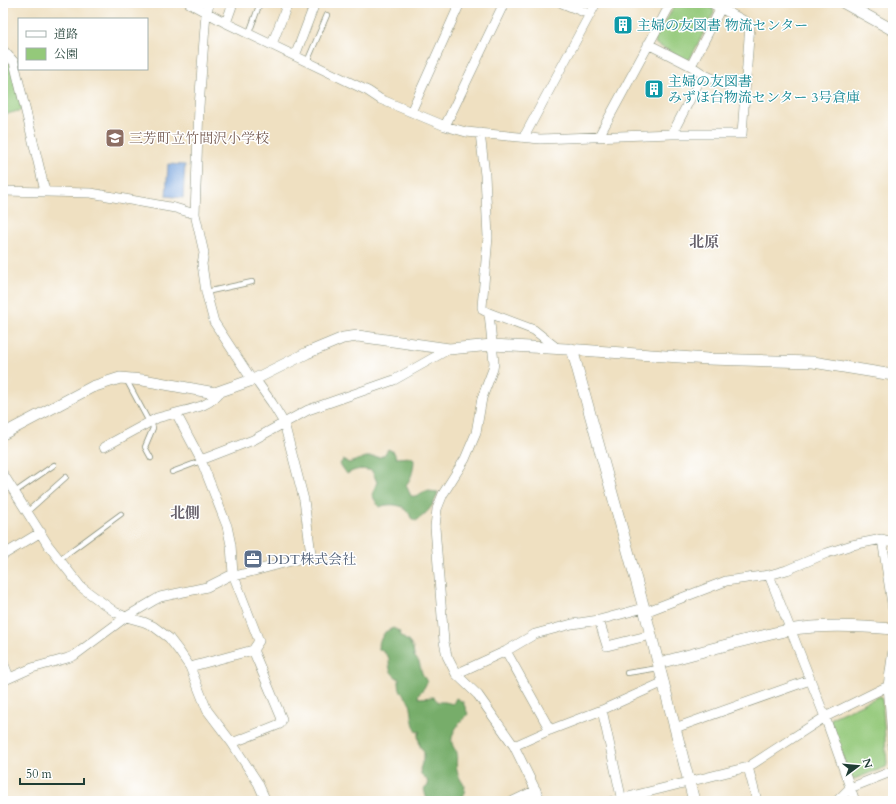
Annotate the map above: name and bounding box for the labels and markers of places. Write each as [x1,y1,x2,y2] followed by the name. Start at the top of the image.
[612,14,634,36] building icon: 主婦の友図書 物流センター
[637,16,808,35] place label: 主婦の友図書 物流センター
[668,72,860,107] place label: 主婦の友図書 みずほ台物流センター 3号倉庫
[643,78,665,100] building icon: 主婦の友図書 みずほ台物流センター 3号倉庫
[104,127,126,149] school or university icon: 三芳町立竹間沢小学校
[129,129,269,148] place label: 三芳町立竹間沢小学校
[242,548,264,570] office icon: DDT株式会社
[267,550,356,569] place label: DDT株式会社

